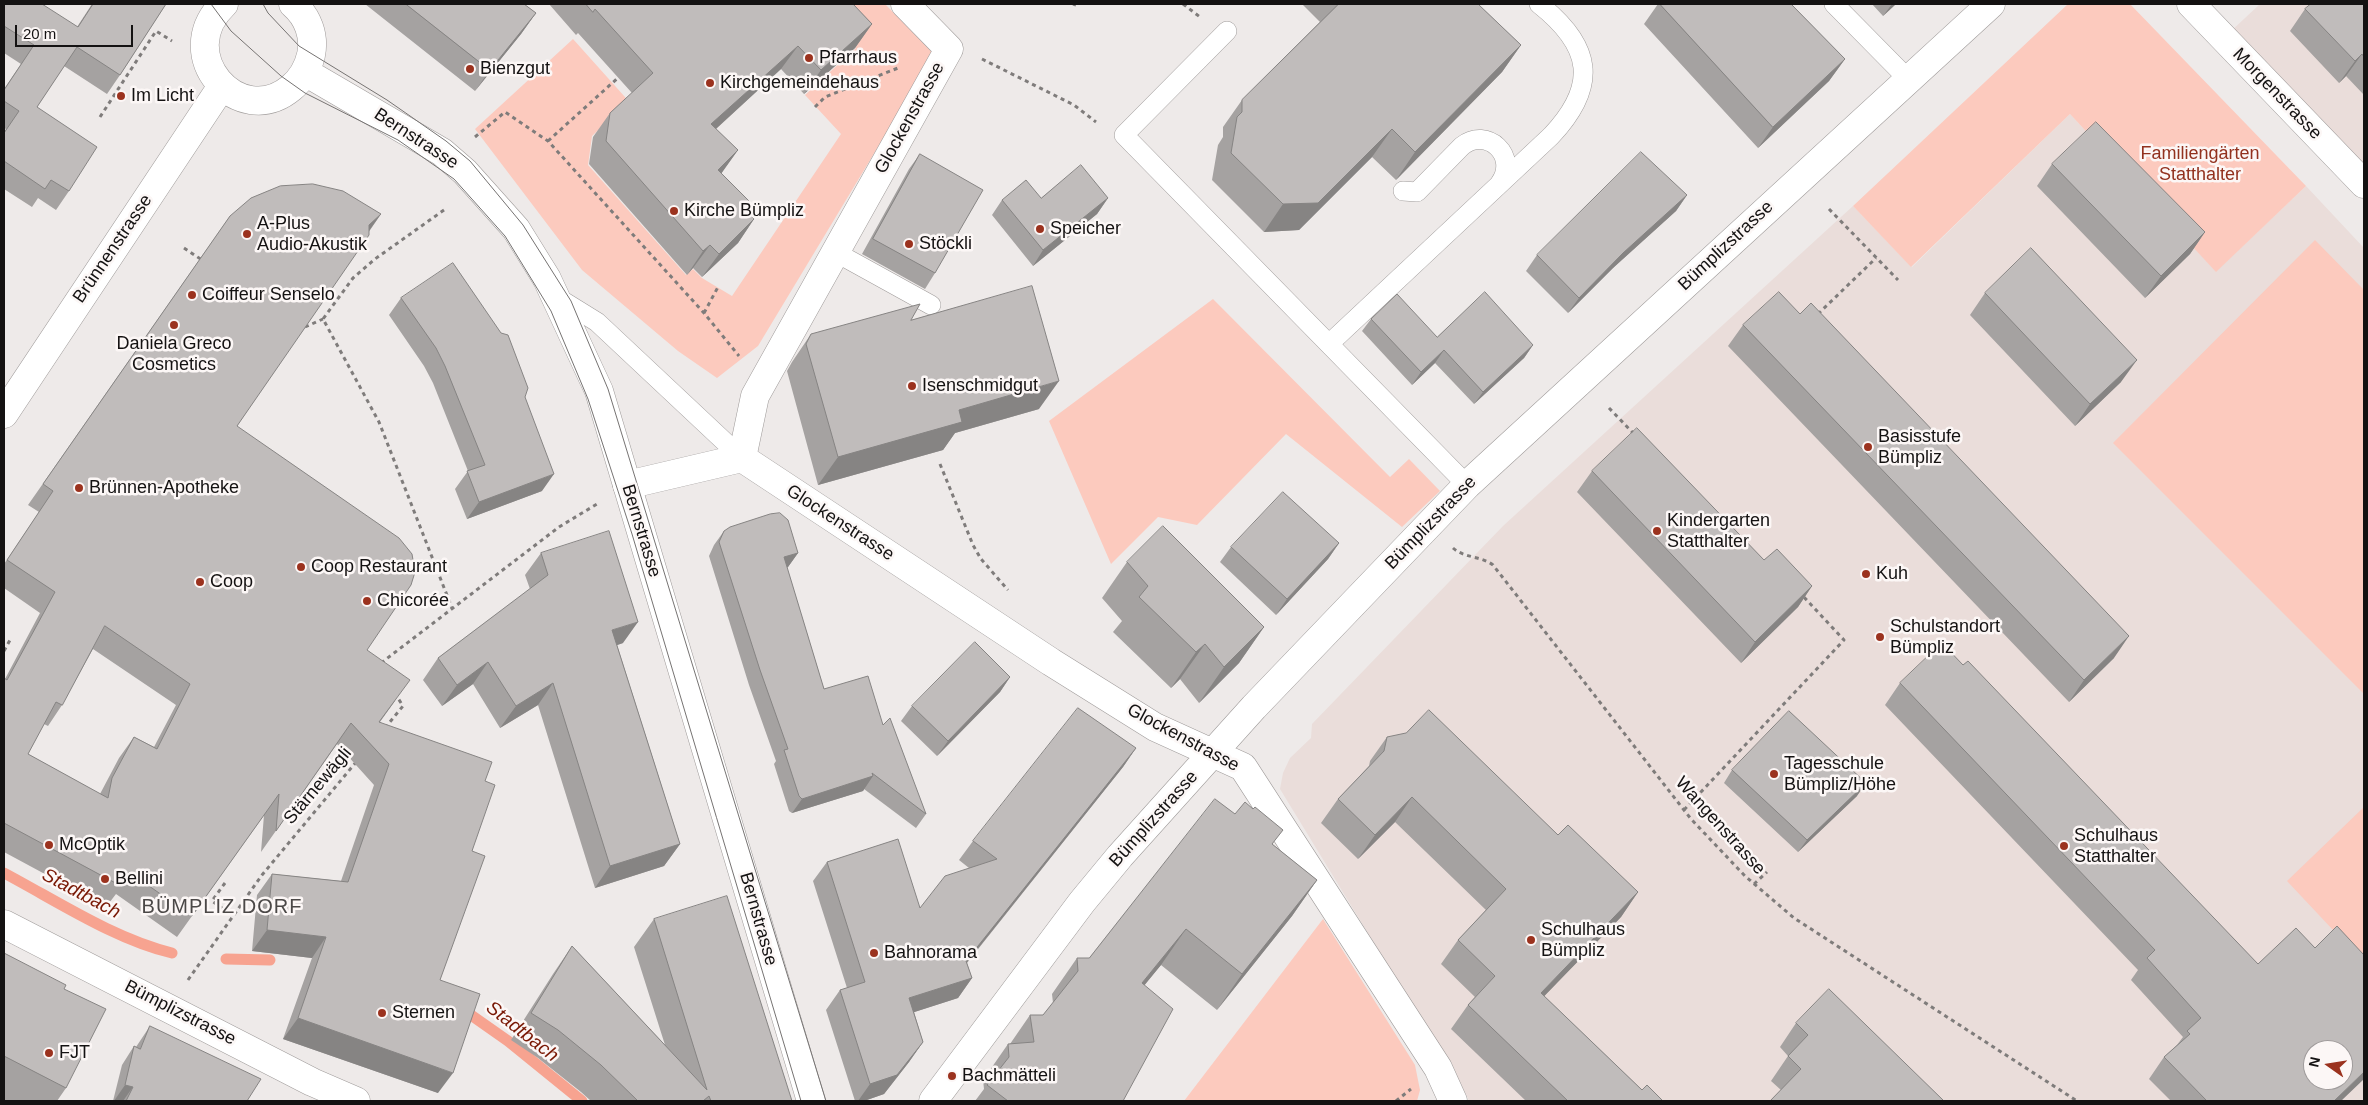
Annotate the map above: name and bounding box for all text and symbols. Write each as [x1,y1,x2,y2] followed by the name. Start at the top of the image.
[18,15,135,47] scale bar
[23,25,56,42] text: 20 m
[2228,44,2326,144] street label: Morgenstrasse
[819,47,897,69] place label: Pfarrhaus
[803,52,815,64] marker: Pfarrhaus
[480,58,550,80] place label: Bienzgut
[870,59,950,177] street label: Glockenstrasse
[464,63,476,75] marker: Bienzgut
[720,72,879,94] place label: Kirchgemeindehaus
[704,77,716,89] marker: Kirchgemeindehaus
[131,85,194,107] place label: Im Licht
[115,90,127,102] marker: Im Licht
[370,104,462,174] street label: Bernstrasse
[2140,143,2260,186] park label: Familiengärten Statthalter
[69,191,157,307] street label: Brünnenstrasse
[1674,196,1778,296] street label: Bümplizstrasse
[684,200,804,222] place label: Kirche Bümpliz
[668,205,680,217] marker: Kirche Bümpliz
[257,213,367,255] place label: A-Plus Audio-Akustik
[1050,218,1121,240] place label: Speicher
[1034,223,1046,235] marker: Speicher
[241,228,253,240] marker: A-Plus Audio-Akustik
[919,233,972,255] place label: Stöckli
[903,238,915,250] marker: Stöckli
[202,284,335,306] place label: Coiffeur Senselo
[186,289,198,301] marker: Coiffeur Senselo
[168,319,180,331] marker: Daniela Greco Cosmetics
[116,333,232,376] place label: Daniela Greco Cosmetics
[922,375,1038,397] place label: Isenschmidgut
[906,380,918,392] marker: Isenschmidgut
[1878,426,1961,468] place label: Basisstufe Bümpliz
[1862,441,1874,453] marker: Basisstufe Bümpliz
[1381,472,1481,574] street label: Bümplizstrasse
[89,477,239,499] place label: Brünnen-Apotheke
[782,480,898,566] street label: Glockenstrasse
[73,482,85,494] marker: Brünnen-Apotheke
[617,482,665,580] street label: Bernstrasse
[1667,510,1770,552] place label: Kindergarten Statthalter
[1651,525,1663,537] marker: Kindergarten Statthalter
[311,556,447,578] place label: Coop Restaurant
[295,561,307,573] marker: Coop Restaurant
[1876,563,1908,585] place label: Kuh
[1860,568,1872,580] marker: Kuh
[210,571,253,593] place label: Coop
[194,576,206,588] marker: Coop
[377,590,449,612] place label: Chicorée
[361,595,373,607] marker: Chicorée
[1890,616,2000,659] place label: Schulstandort Bümpliz
[1874,631,1886,643] marker: Schulstandort Bümpliz
[1123,699,1243,777] street label: Glockenstrasse
[279,743,357,829] street label: Stärnewägli
[1784,753,1896,796] place label: Tagesschule Bümpliz/Höhe
[1105,766,1203,872] street label: Bümplizstrasse
[1768,768,1780,780] marker: Tagesschule Bümpliz/Höhe
[1670,773,1770,879] street label: Wangenstrasse
[2074,825,2158,868] place label: Schulhaus Statthalter
[59,834,125,856] place label: McOptik
[43,839,55,851] marker: McOptik
[2058,840,2070,852] marker: Schulhaus Statthalter
[38,864,124,924] water label: Stadtbach
[115,868,163,890] place label: Bellini
[734,870,782,968] street label: Bernstrasse
[99,873,111,885] marker: Bellini
[140,895,304,919] district label: BÜMPLIZ DORF
[1541,919,1625,962] place label: Schulhaus Bümpliz
[1525,934,1537,946] marker: Schulhaus Bümpliz
[884,942,977,964] place label: Bahnorama
[868,947,880,959] marker: Bahnorama
[121,976,239,1050] street label: Bümplizstrasse
[481,997,563,1067] water label: Stadtbach
[392,1002,455,1024] place label: Sternen
[376,1007,388,1019] marker: Sternen
[2303,1040,2353,1090] north arrow
[59,1042,90,1064] place label: FJT
[43,1047,55,1059] marker: FJT
[2305,1055,2323,1069] text: N
[962,1065,1056,1087] place label: Bachmätteli
[946,1070,958,1082] marker: Bachmätteli

